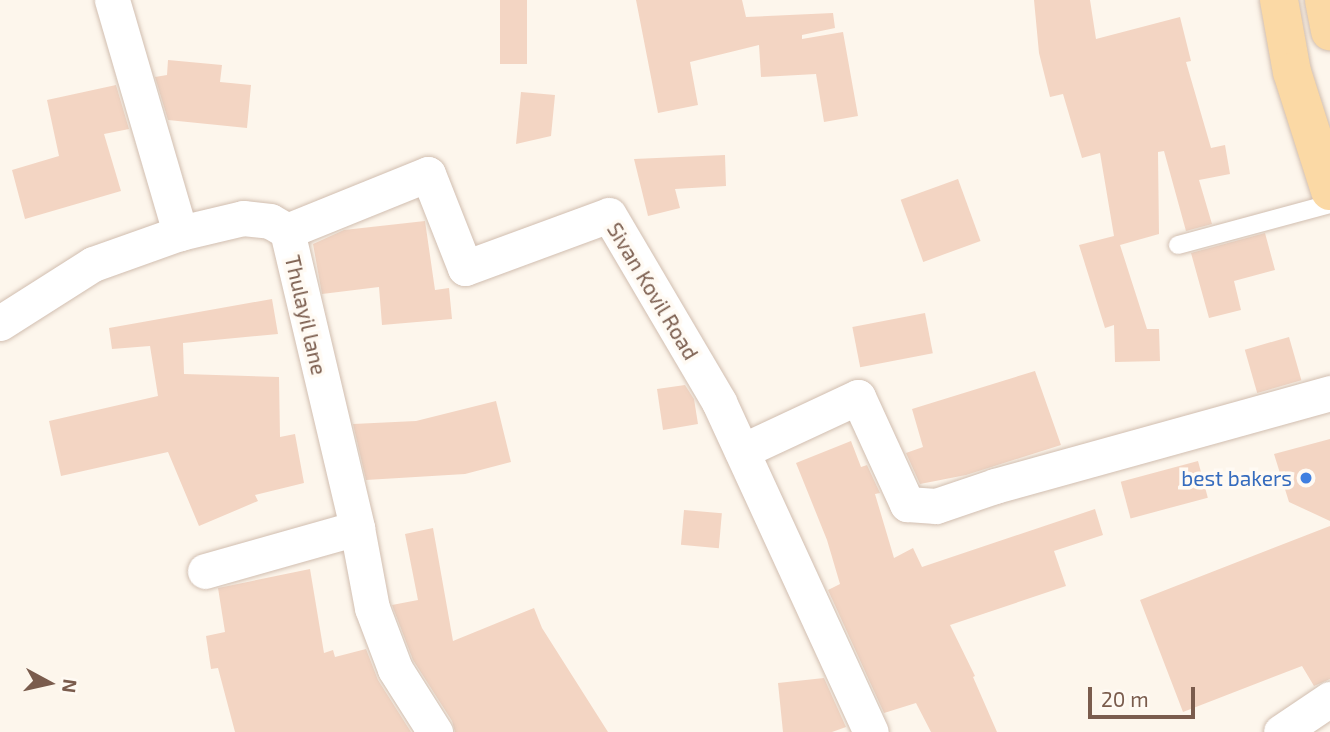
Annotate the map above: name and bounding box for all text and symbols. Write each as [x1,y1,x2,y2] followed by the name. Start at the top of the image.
[602,218,704,364] street label: Sivan Kovil Road
[280,252,332,378] street label: Thulayil lane
[1181,465,1292,491] place label: best bakers
[1298,470,1314,486] marker: best bakers
[14,648,84,718] north arrow
[1092,672,1199,716] scale bar
[58,678,83,694] text: N
[1101,686,1149,711] text: 20 m

